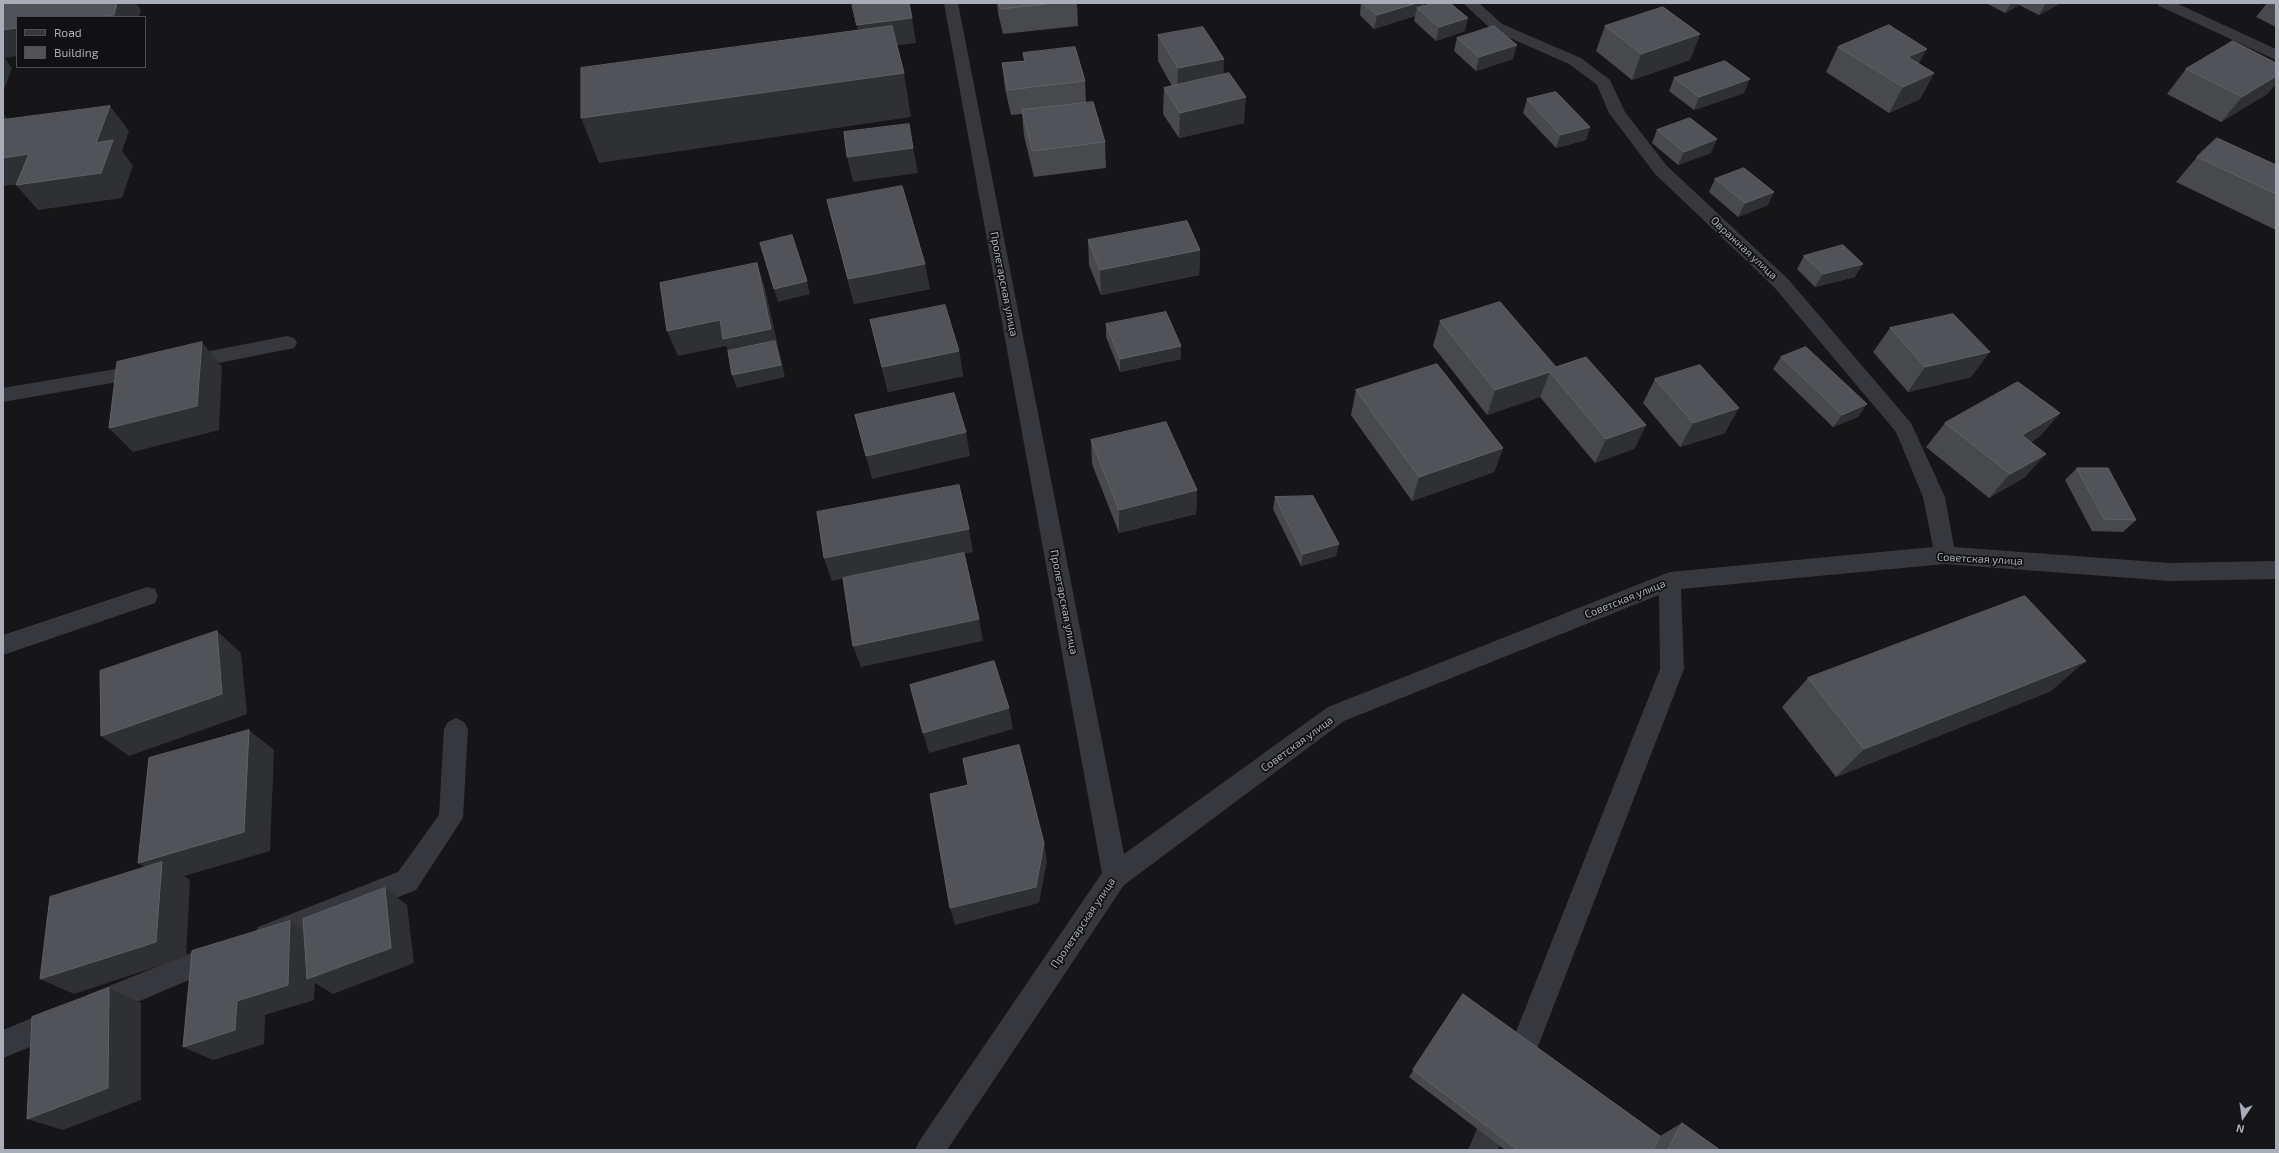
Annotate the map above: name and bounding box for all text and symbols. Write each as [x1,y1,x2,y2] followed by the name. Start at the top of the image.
[16,16,146,68] legend
[54,25,82,39] text: Road
[54,45,98,59] text: Building
[1708,214,1780,282] street label: Овражная улица
[987,231,1021,337] street label: Пролетарская улица
[1047,549,1081,655] street label: Пролетарская улица
[1937,550,2023,568] street label: Советская улица
[1583,577,1667,621] street label: Советская улица
[1258,713,1336,775] street label: Советская улица
[1048,875,1118,971] street label: Пролетарская улица
[2223,1097,2263,1137] north arrow
[2235,1122,2246,1136] text: N

